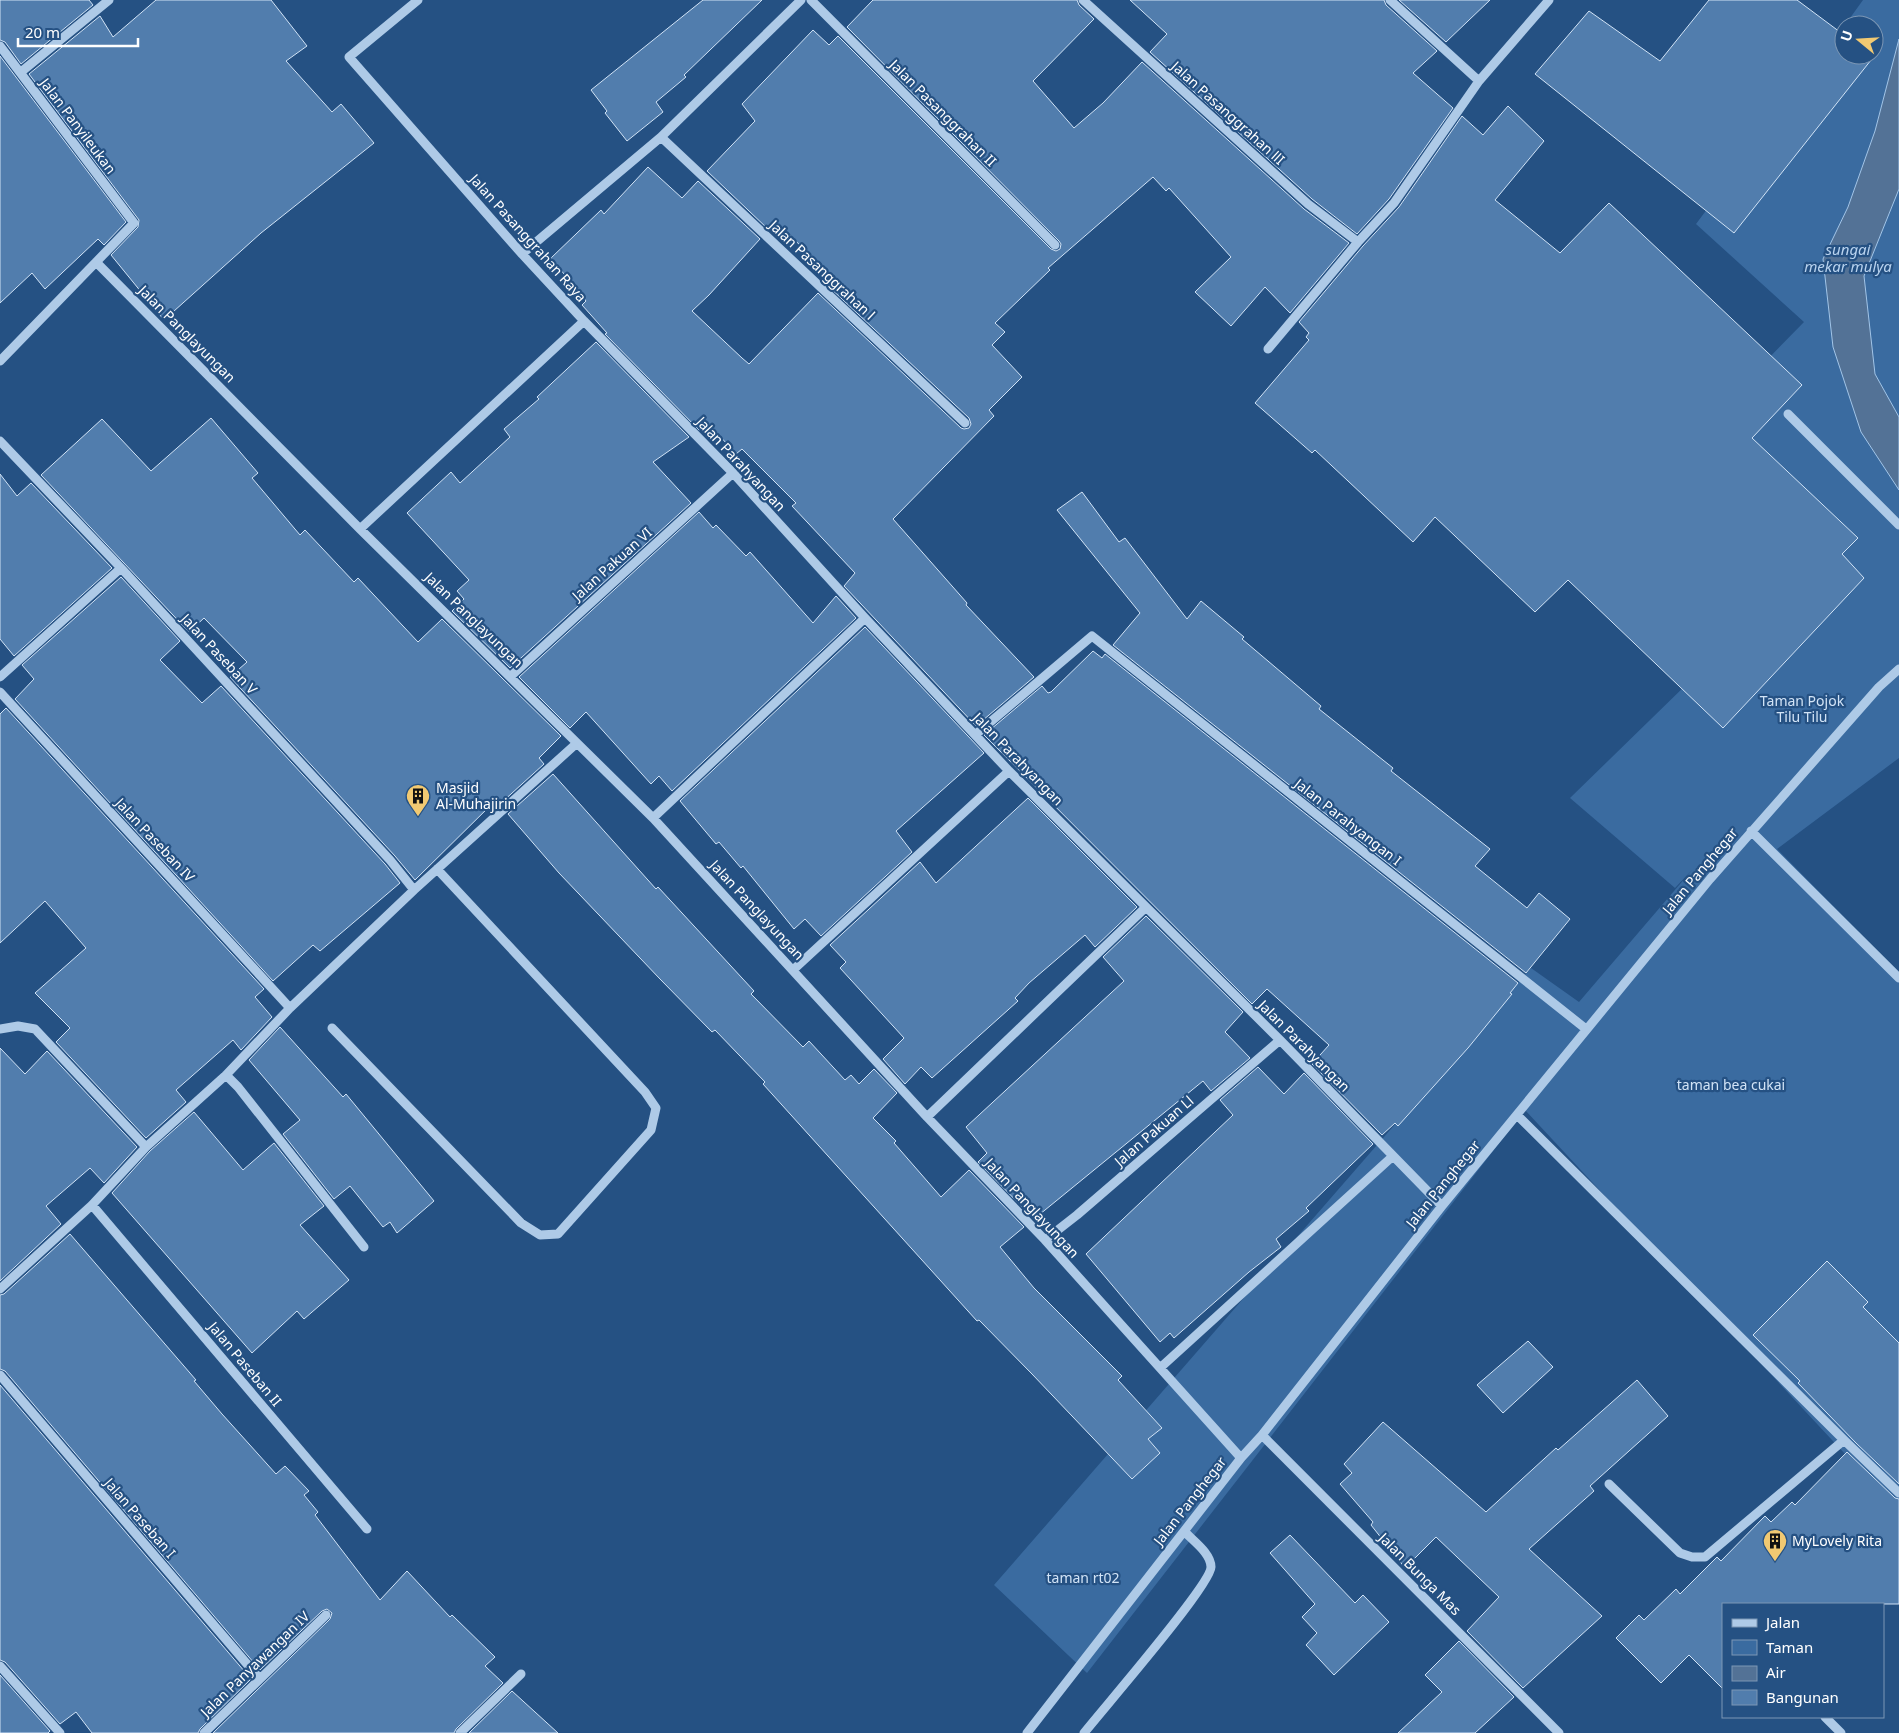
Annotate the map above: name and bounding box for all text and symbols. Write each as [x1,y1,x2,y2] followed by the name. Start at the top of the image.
[18,15,138,47] scale bar
[1834,15,1884,65] north arrow
[25,22,60,42] text: 20 m
[1835,28,1857,44] text: U
[884,54,1001,170] street label: Jalan Pasanggrahan II
[1166,55,1289,169] street label: Jalan Pasanggrahan llI
[35,72,121,177] street label: Jalan Panyileukan
[464,168,591,306] street label: Jalan Pasanggrahan Raya
[764,214,879,324] street label: Jalan Pasanggrahan l
[1804,239,1892,276] water label: sungai mekar mulya
[133,280,240,386] street label: Jalan Panglayungan
[691,411,790,515] street label: Jalan Parahyangan
[566,523,656,606] street label: Jalan Pakuan VI
[420,566,528,672] street label: Jalan Panglayungan
[176,608,262,698] street label: Jalan Paseban V
[1760,691,1845,726] park label: Taman Pojok Tilu Tilu
[968,707,1068,809] street label: Jalan Parahyangan
[1289,773,1406,870] street label: Jalan Parahyangan I
[436,778,516,813] place label: Masjid Al-Muhajirin
[405,783,431,817] building icon: Masjid Al-Muhajirin
[110,792,200,886] street label: Jalan Paseban IV
[1656,823,1742,920] street label: Jalan Panghegar
[705,854,809,964] street label: Jalan Panglayungan
[1253,994,1354,1096] street label: Jalan Parahyangan
[1677,1075,1785,1094] park label: taman bea cukai
[1109,1091,1197,1172] street label: Jalan Pakuan Ll
[1400,1136,1484,1233] street label: Jalan Panghegar
[980,1152,1084,1262] street label: Jalan Panglayungan
[203,1316,286,1410] street label: Jalan Paseban II
[1148,1452,1230,1551] street label: Jalan Panghegar
[99,1472,180,1562] street label: Jalan Paseban I
[1374,1527,1466,1619] street label: Jalan Bunga Mas
[1762,1528,1788,1562] building icon: MyLovely Rita
[1792,1531,1882,1550] place label: MyLovely Rita
[1047,1568,1120,1587] park label: taman rt02
[1722,1603,1884,1718] legend
[195,1606,314,1722] street label: Jalan Panyawangan IV
[1764,1612,1800,1632] text: Jalan
[1766,1637,1813,1657] text: Taman
[1766,1662,1786,1682] text: Air
[1766,1687,1839,1707] text: Bangunan

